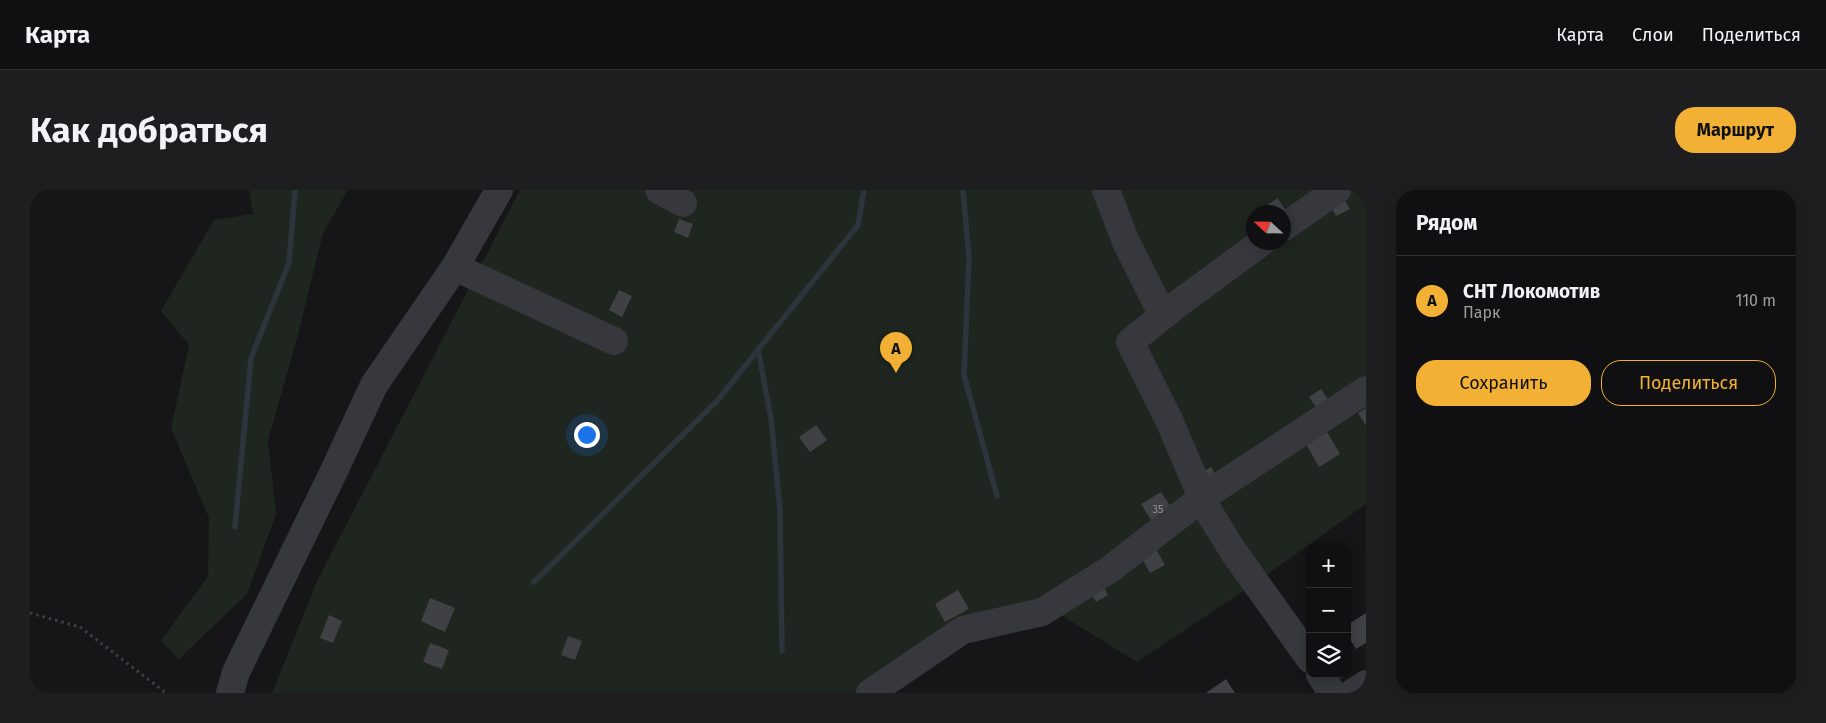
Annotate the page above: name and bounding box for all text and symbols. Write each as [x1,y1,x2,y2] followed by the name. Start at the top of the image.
[25,21,90,49] text: Карта
[1556,24,1604,46] text: Карта
[1632,24,1674,46] text: Слои
[1702,24,1801,46] text: Поделиться
[1675,107,1796,153] button: Маршрут
[30,109,268,151] text: Как добраться
[1246,205,1291,250] north arrow
[1416,210,1477,236] text: Рядом
[1463,280,1600,303] text: СНТ Локомотив
[1427,291,1437,310] text: A
[1735,291,1776,310] text: 110 m
[1463,303,1500,322] text: Парк
[880,332,912,373] pin: A
[1416,360,1591,406] button: Сохранить
[1601,360,1776,406] button: Поделиться
[574,422,600,448] your location
[1153,503,1164,516] house number: 35
[1306,543,1351,678] map controls
[1306,543,1351,588] button: +
[1306,588,1351,633] button: −
[1306,633,1351,678] button: layers

